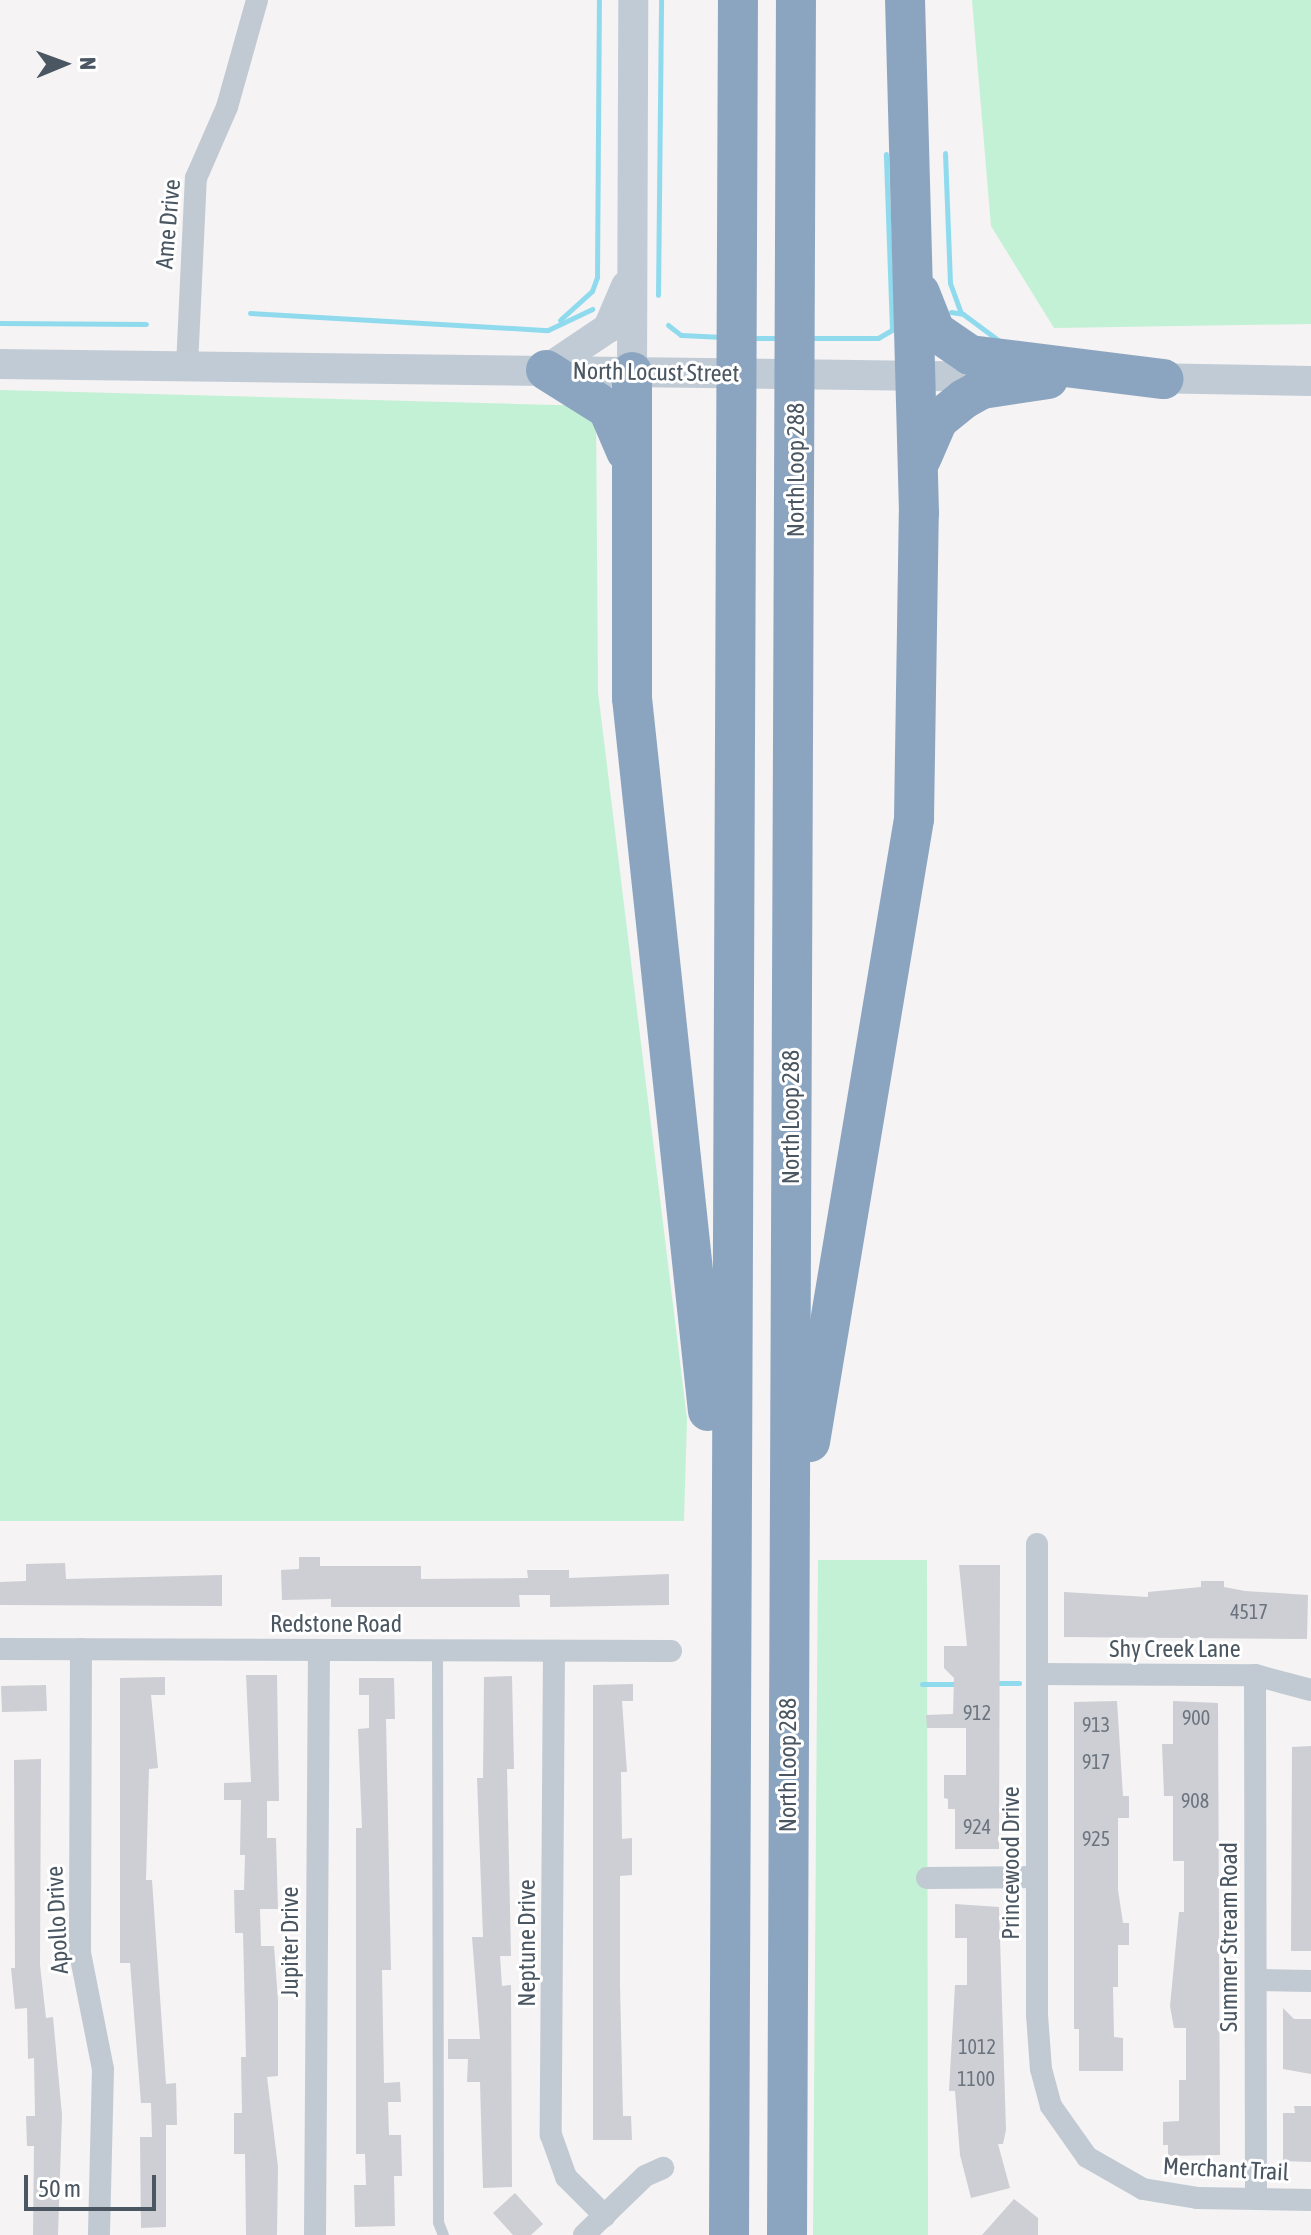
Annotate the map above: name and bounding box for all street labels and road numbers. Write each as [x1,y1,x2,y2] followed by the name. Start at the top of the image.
[150,178,186,270] street label: Ame Drive
[573,356,739,388] street label: North Locust Street
[782,403,810,537] street label: North Loop 288
[777,1050,805,1184] street label: North Loop 288
[270,1610,402,1638] street label: Redstone Road
[1109,1635,1241,1663] street label: Shy Creek Lane
[774,1698,802,1832] street label: North Loop 288
[997,1786,1025,1940] street label: Princewood Drive
[1215,1842,1243,2032] street label: Summer Stream Road
[40,1865,74,1975] street label: Apollo Drive
[513,1879,541,2007] street label: Neptune Drive
[276,1887,304,1997] street label: Jupiter Drive
[1162,2151,1290,2187] street label: Merchant Trail

